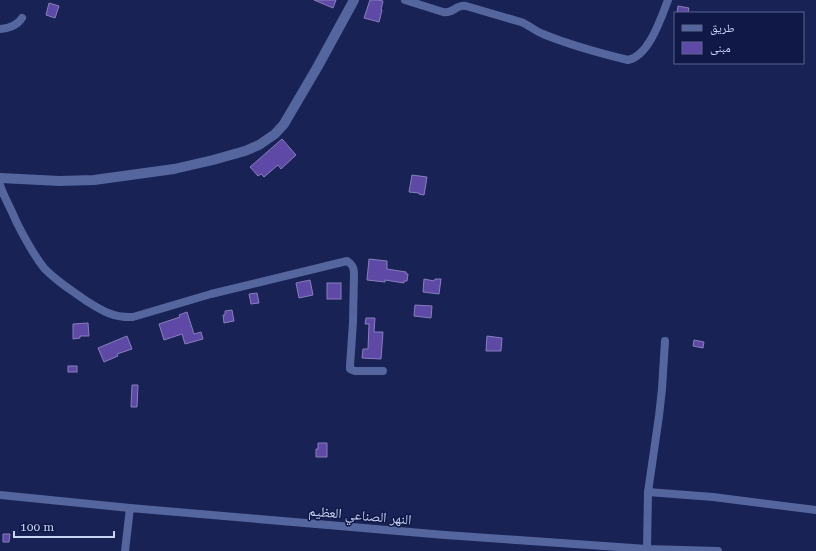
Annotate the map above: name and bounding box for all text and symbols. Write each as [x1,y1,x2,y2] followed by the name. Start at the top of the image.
[674,12,804,64] legend
[710,21,735,35] text: طريق
[710,41,731,55] text: مبنى
[308,503,412,531] street label: النهر الصناعي العظيم
[14,513,114,539] scale bar
[20,520,54,534] text: 100 m

